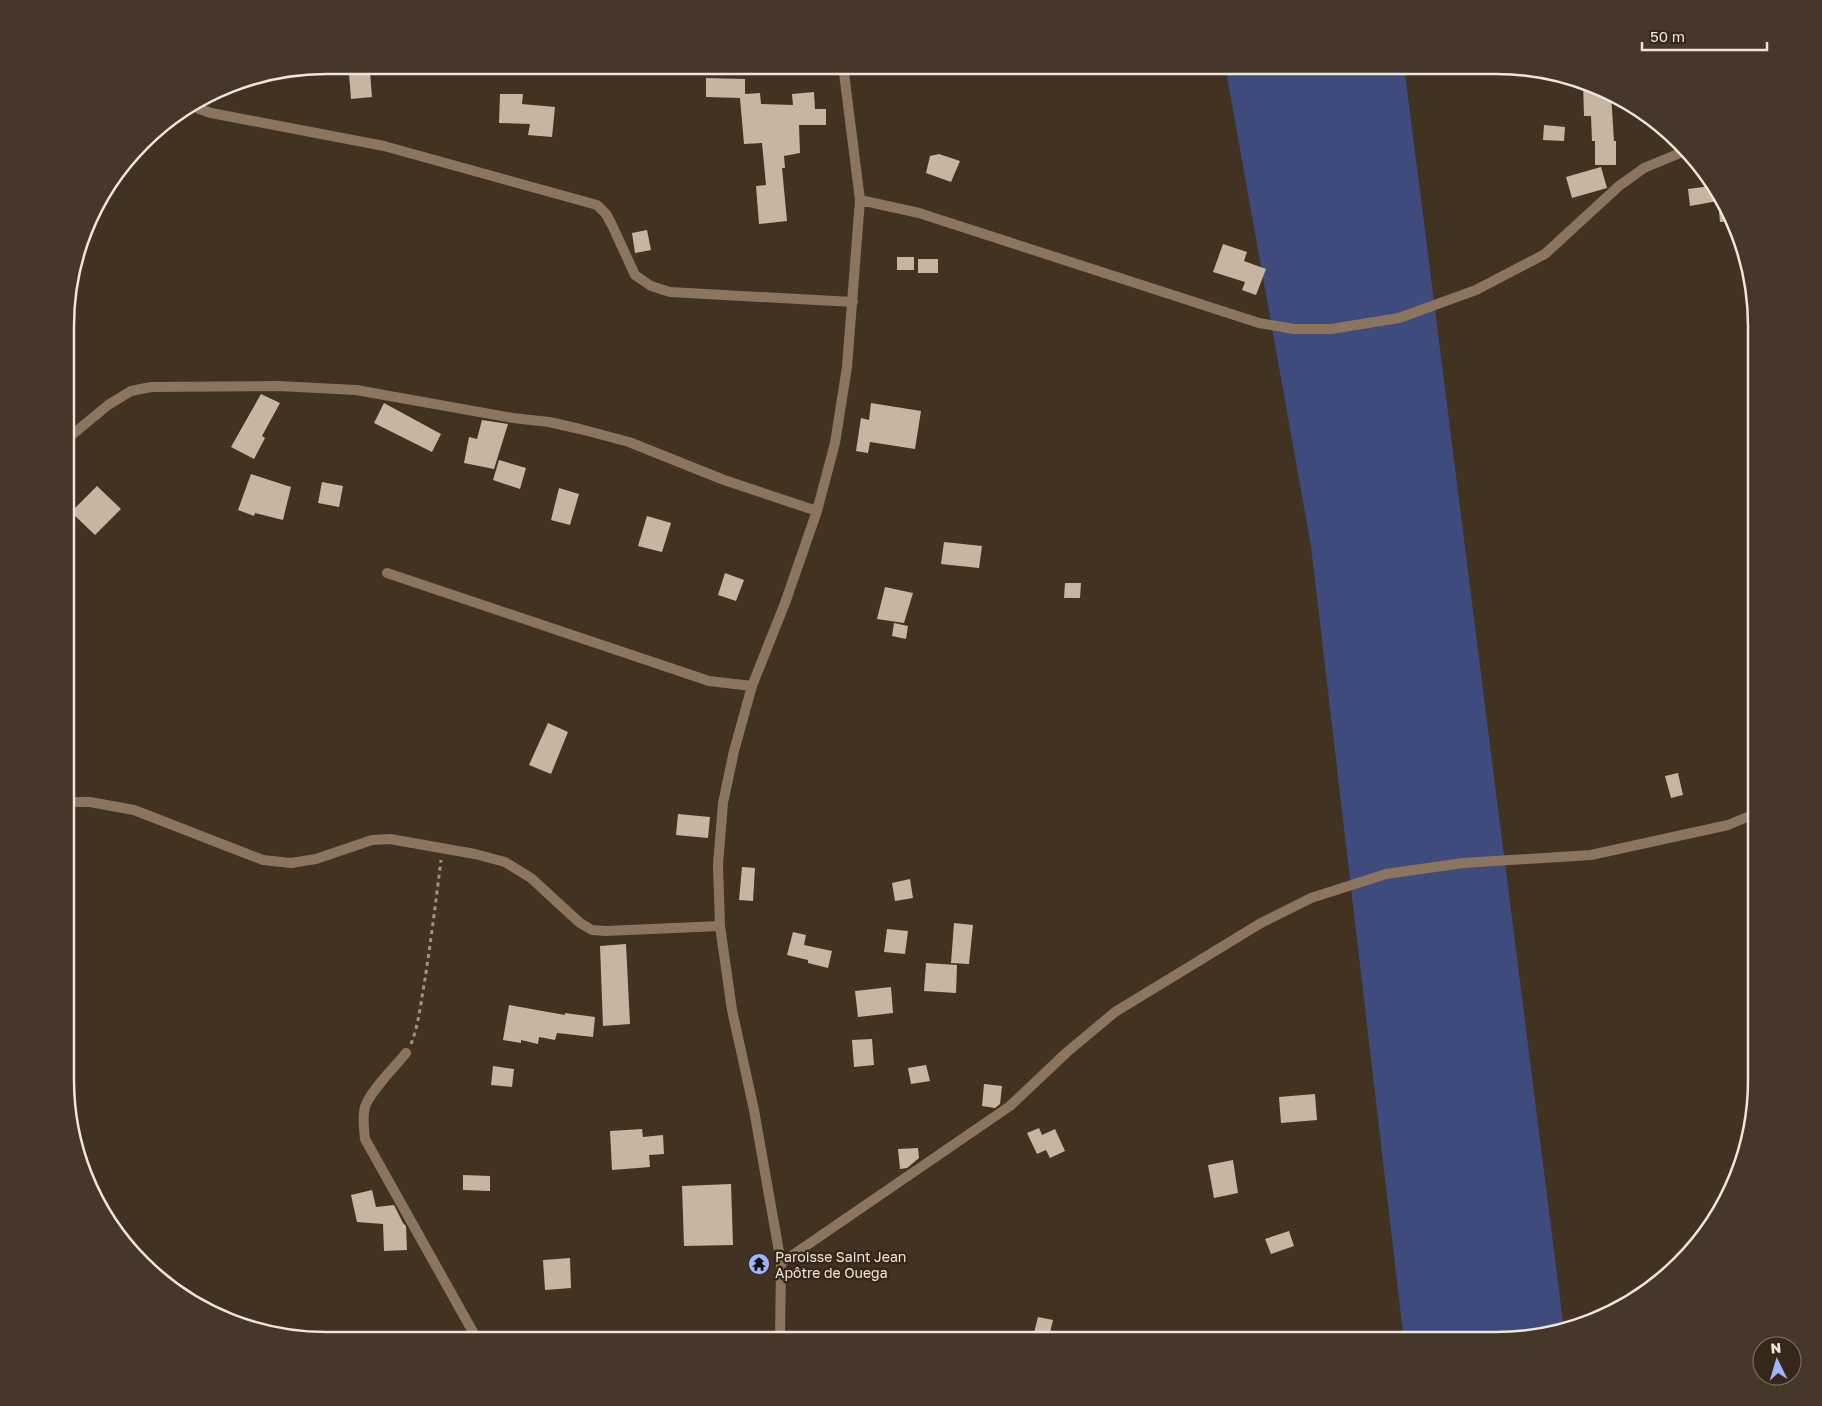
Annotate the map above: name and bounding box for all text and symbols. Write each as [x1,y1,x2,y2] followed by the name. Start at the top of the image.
[1642,20,1767,52] scale bar
[1650,27,1685,45] text: 50 m
[775,1248,906,1281] place label: Paroisse Saint Jean Apôtre de Ouega
[747,1252,771,1276] temple icon: Paroisse Saint Jean Apôtre de Ouega
[1752,1336,1802,1386] north arrow
[1770,1339,1782,1356] text: N

